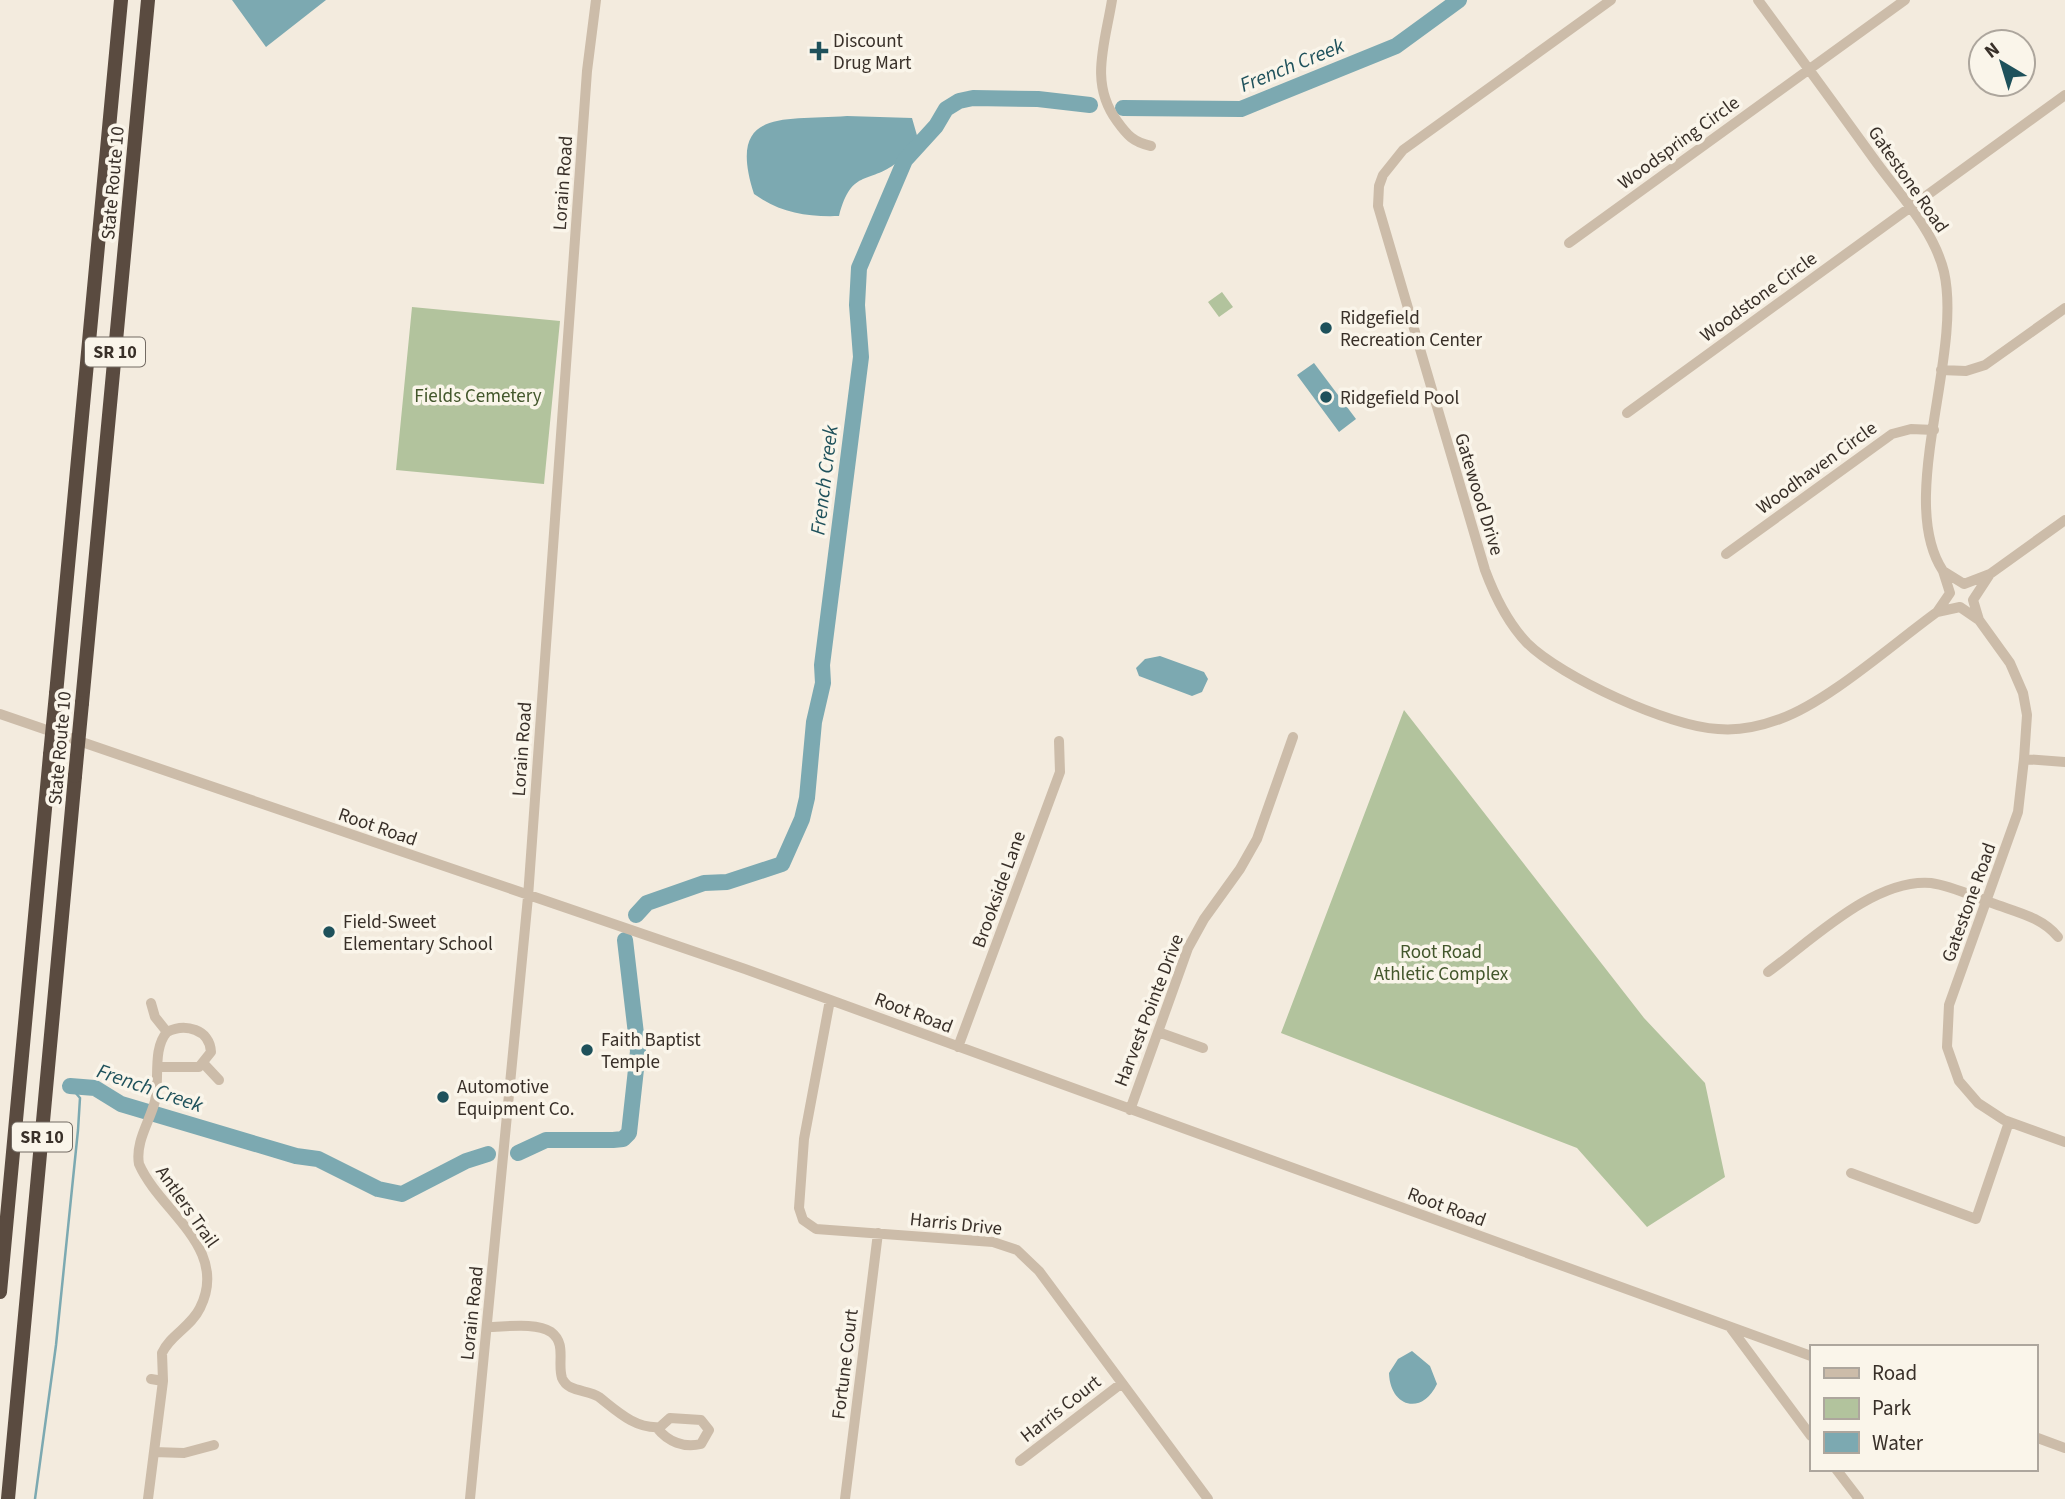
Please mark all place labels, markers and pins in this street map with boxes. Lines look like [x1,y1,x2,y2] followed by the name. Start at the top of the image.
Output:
[833,28,912,77] place label: Discount Drug Mart
[811,43,827,59] marker: Discount Drug Mart
[1340,305,1482,354] place label: Ridgefield Recreation Center
[1318,320,1334,336] marker: Ridgefield Recreation Center
[1340,385,1459,412] place label: Ridgefield Pool
[1318,389,1334,405] marker: Ridgefield Pool
[343,909,493,958] place label: Field-Sweet Elementary School
[321,924,337,940] marker: Field-Sweet Elementary School
[601,1027,701,1076] place label: Faith Baptist Temple
[579,1042,595,1058] marker: Faith Baptist Temple
[457,1074,574,1123] place label: Automotive Equipment Co.
[435,1089,451,1105] marker: Automotive Equipment Co.

